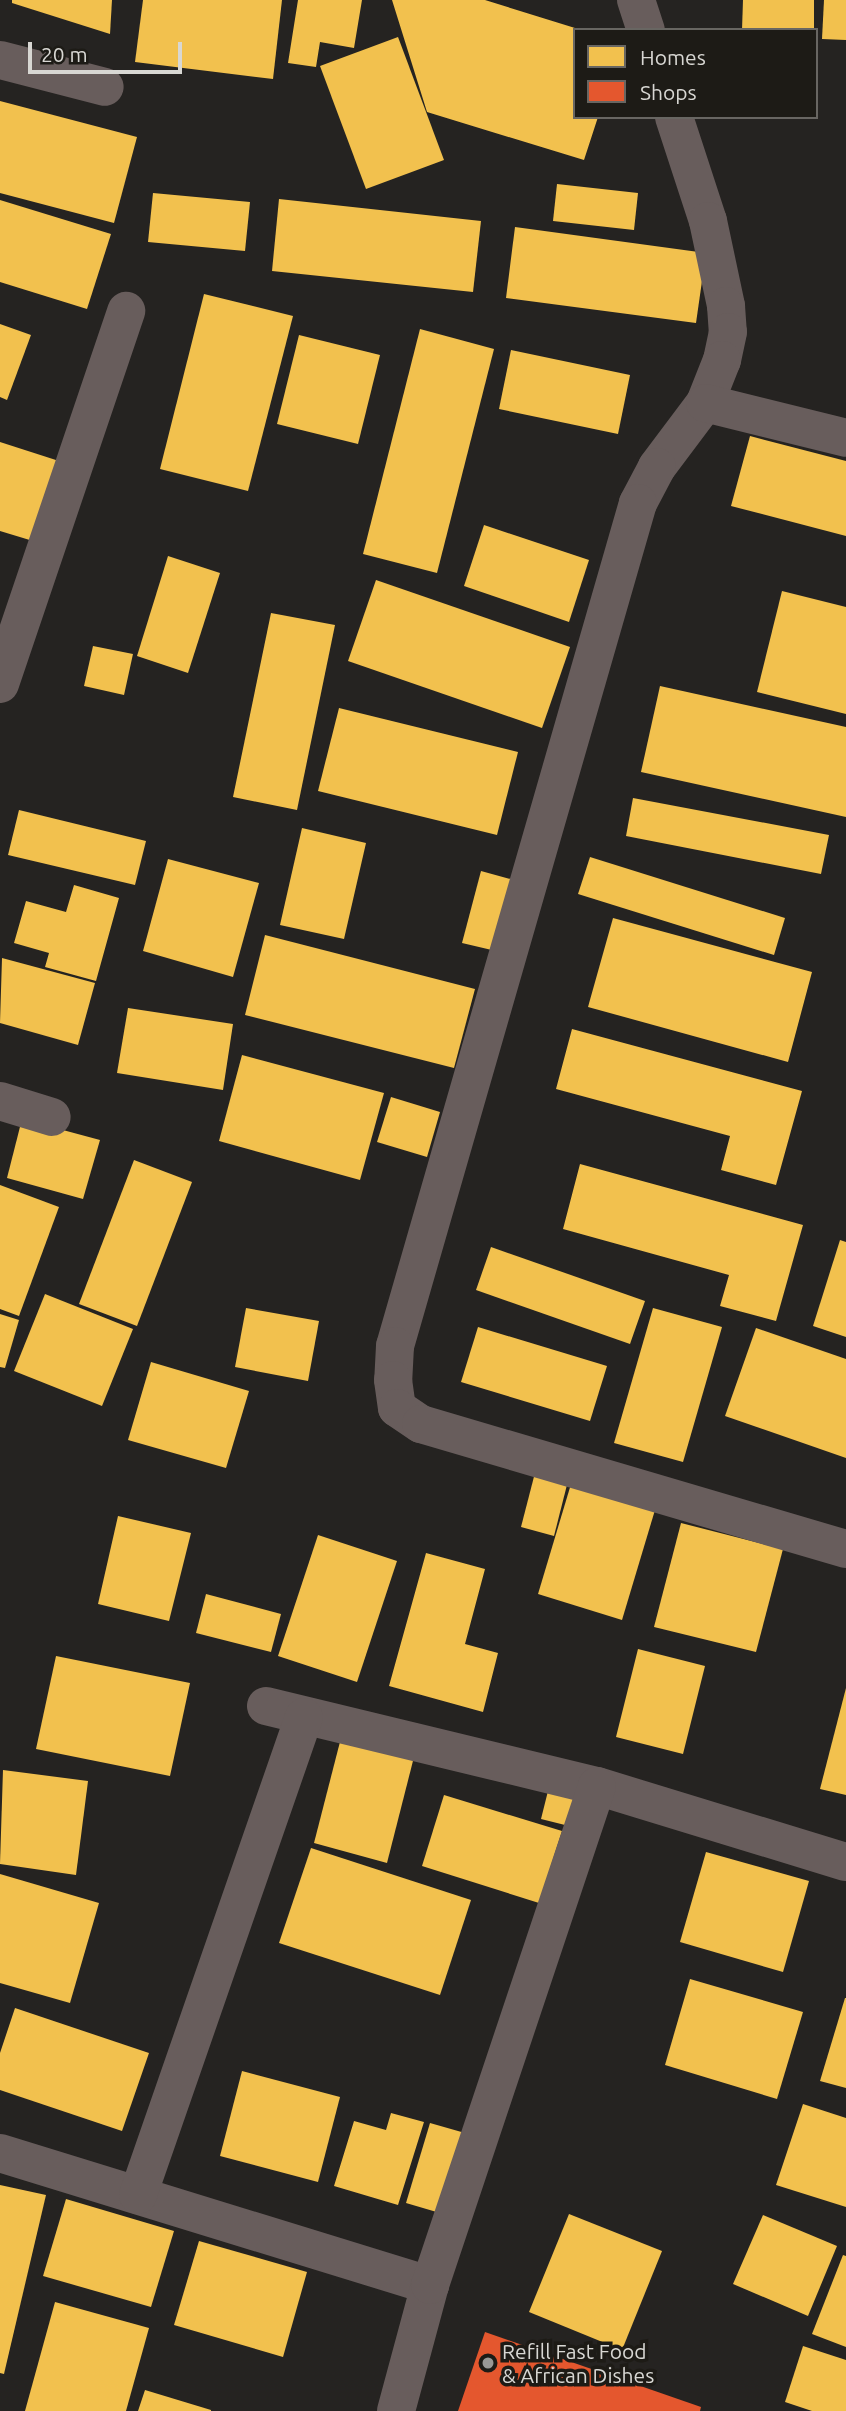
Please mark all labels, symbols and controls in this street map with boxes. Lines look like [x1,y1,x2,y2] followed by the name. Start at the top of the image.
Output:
[32,28,186,72] scale bar
[573,28,818,119] legend
[41,42,88,66] text: 20 m
[640,45,706,69] text: Homes
[640,80,697,104] text: Shops
[502,2338,654,2388] place label: Refill Fast Food & African Dishes
[480,2355,496,2371] marker: Refill Fast Food & African Dishes

